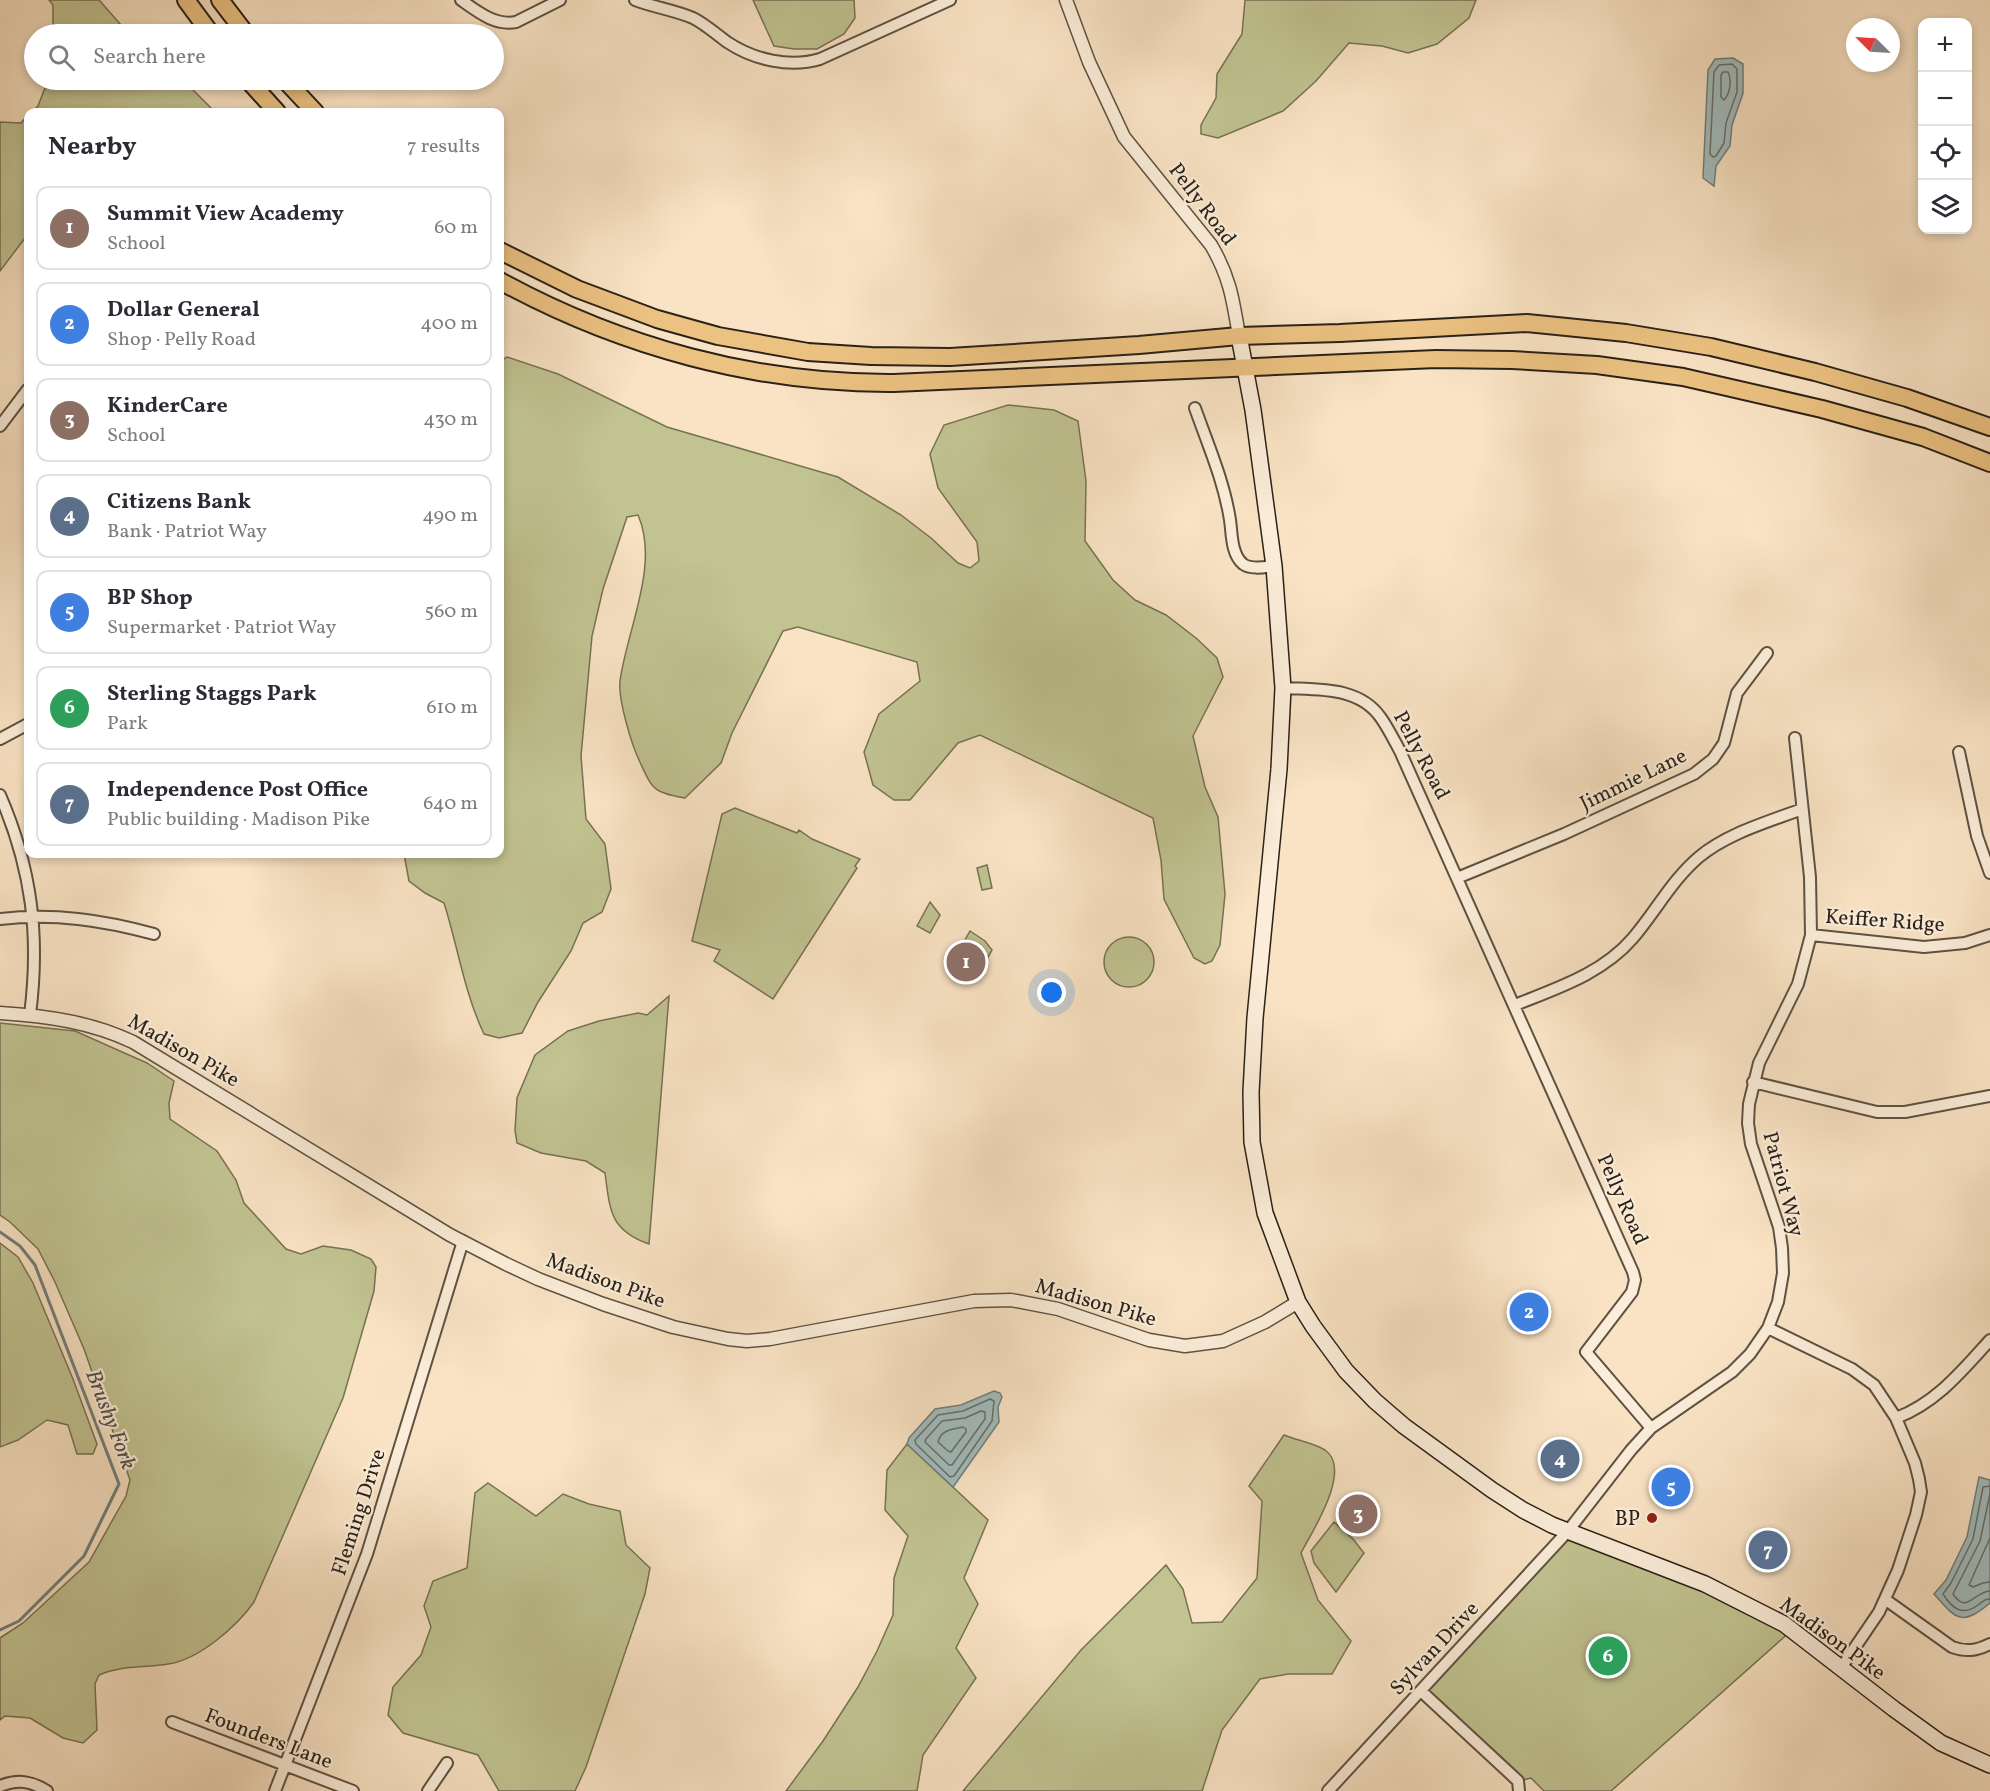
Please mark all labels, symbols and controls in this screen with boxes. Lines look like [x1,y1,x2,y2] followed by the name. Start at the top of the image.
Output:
[1846,18,1900,72] north arrow
[1918,18,1972,234] map controls
[1918,18,1972,72] button: +
[24,24,504,90] search box
[45,41,78,74] icon: search
[93,42,206,73] text: Search here
[1918,72,1972,126] button: −
[1918,126,1972,180] button: locate
[48,129,137,165] text: Nearby
[407,133,480,161] text: 7 results
[1161,158,1242,252] street label: Pelly Road
[1918,180,1972,234] button: layers
[107,199,344,230] text: Summit View Academy
[65,214,74,242] text: 1
[434,214,478,242] text: 60 m
[107,230,165,258] text: School
[107,295,260,326] text: Dollar General
[64,310,75,338] text: 2
[420,310,478,338] text: 400 m
[107,326,256,354] text: Shop · Pelly Road
[107,391,228,422] text: KinderCare
[64,406,75,434] text: 3
[423,406,478,434] text: 430 m
[107,422,165,450] text: School
[107,487,251,518] text: Citizens Bank
[63,502,76,530] text: 4
[422,502,478,530] text: 490 m
[107,518,267,546] text: Bank · Patriot Way
[107,583,193,614] text: BP Shop
[65,598,74,626] text: 5
[425,598,478,626] text: 560 m
[107,614,336,642] text: Supermarket · Patriot Way
[107,679,317,710] text: Sterling Staggs Park
[64,694,75,722] text: 6
[426,694,478,722] text: 610 m
[1385,706,1456,805] street label: Pelly Road
[107,710,148,738] text: Park
[1575,742,1692,819] street label: Jimmie Lane
[107,775,368,806] text: Independence Post Office
[65,790,74,818] text: 7
[423,790,478,818] text: 640 m
[107,806,370,834] text: Public building · Madison Pike
[1824,903,1946,940] street label: Keiffer Ridge
[946,940,986,984] pin: 1
[1037,978,1066,1007] your location
[122,1008,245,1095] street label: Madison Pike
[1755,1129,1811,1241] street label: Patriot Way
[1589,1150,1655,1250] street label: Pelly Road
[542,1246,669,1316] street label: Madison Pike
[1032,1272,1160,1335] street label: Madison Pike
[1510,1290,1549,1334] pin: 2
[76,1365,143,1474] water label: Brushy Fork
[1540,1436,1580,1482] pin: 4
[325,1445,394,1580] street label: Fleming Drive
[1652,1464,1690,1510] pin: 5
[1338,1492,1378,1537] pin: 3
[1615,1505,1640,1534] place label: BP
[1645,1511,1659,1525] marker: BP
[1748,1528,1788,1572] pin: 7
[1773,1591,1891,1688] street label: Madison Pike
[1384,1596,1486,1702] street label: Sylvan Drive
[1588,1634,1628,1678] pin: 6
[200,1702,337,1777] street label: Founders Lane

